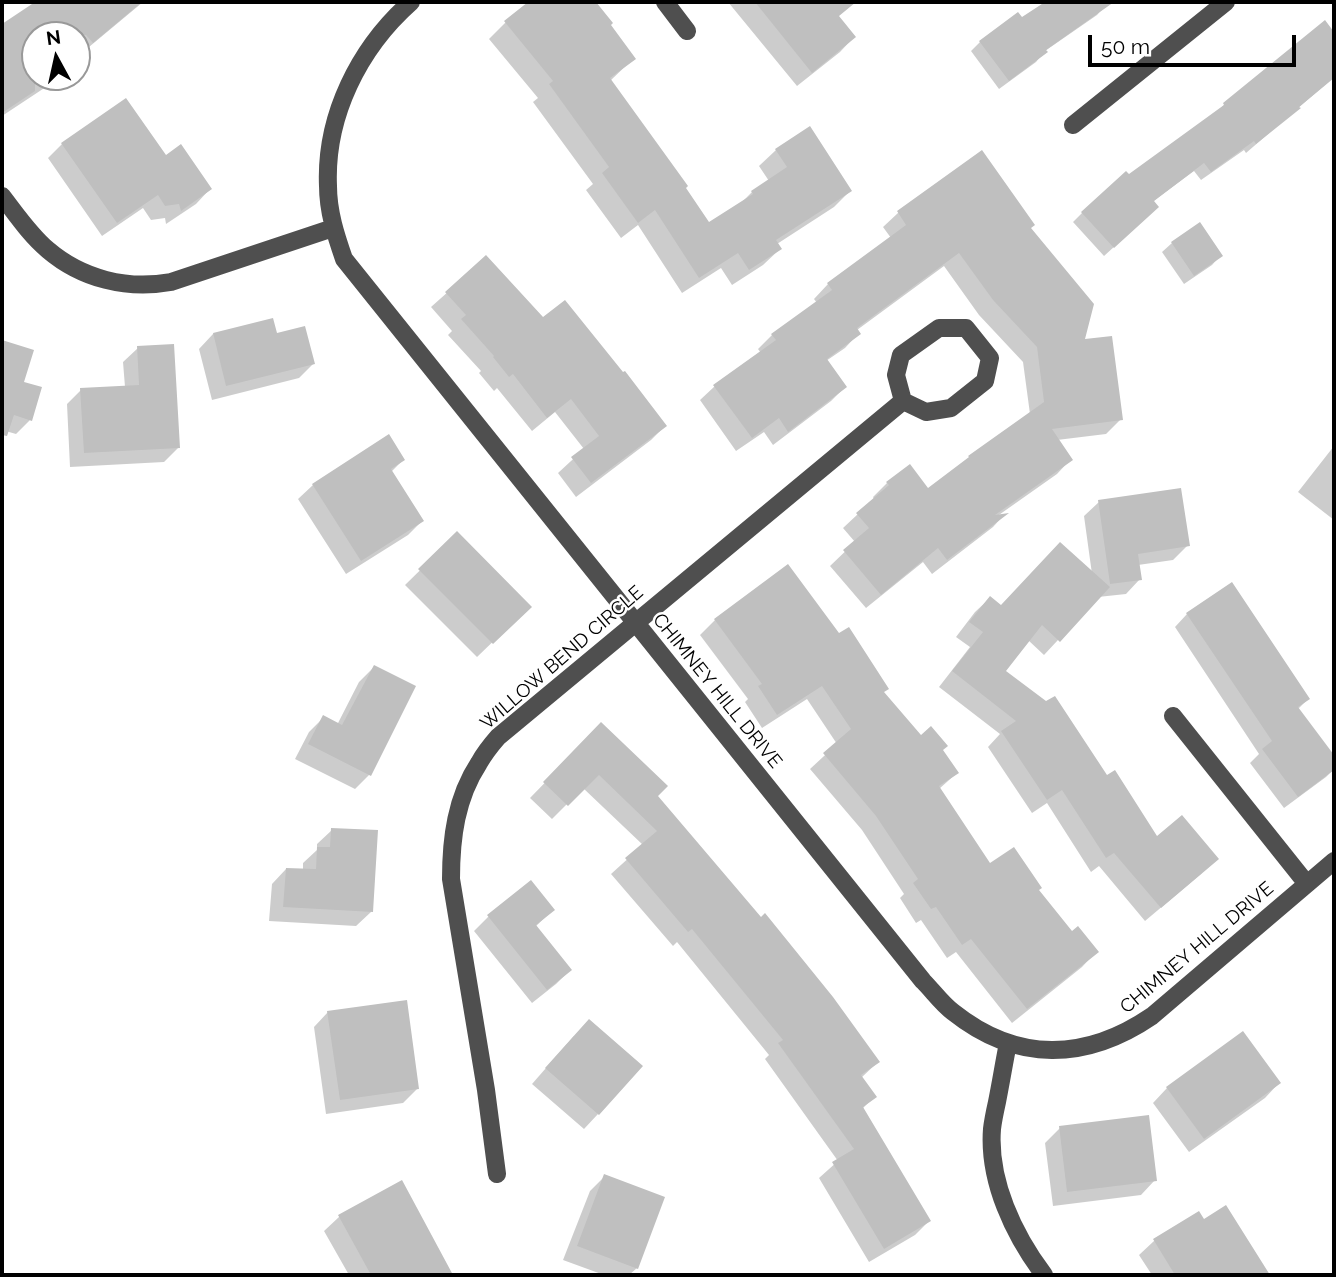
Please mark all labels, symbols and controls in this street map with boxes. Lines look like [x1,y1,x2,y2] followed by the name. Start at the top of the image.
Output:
[21,21,91,91] north arrow
[1091,21,1299,65] scale bar
[45,25,62,49] text: N
[1101,34,1150,59] text: 50 m
[476,581,648,735] street label: WILLOW BEND CIRCLE
[647,609,787,773] street label: CHIMNEY HILL DRIVE
[1116,877,1278,1019] street label: CHIMNEY HILL DRIVE

